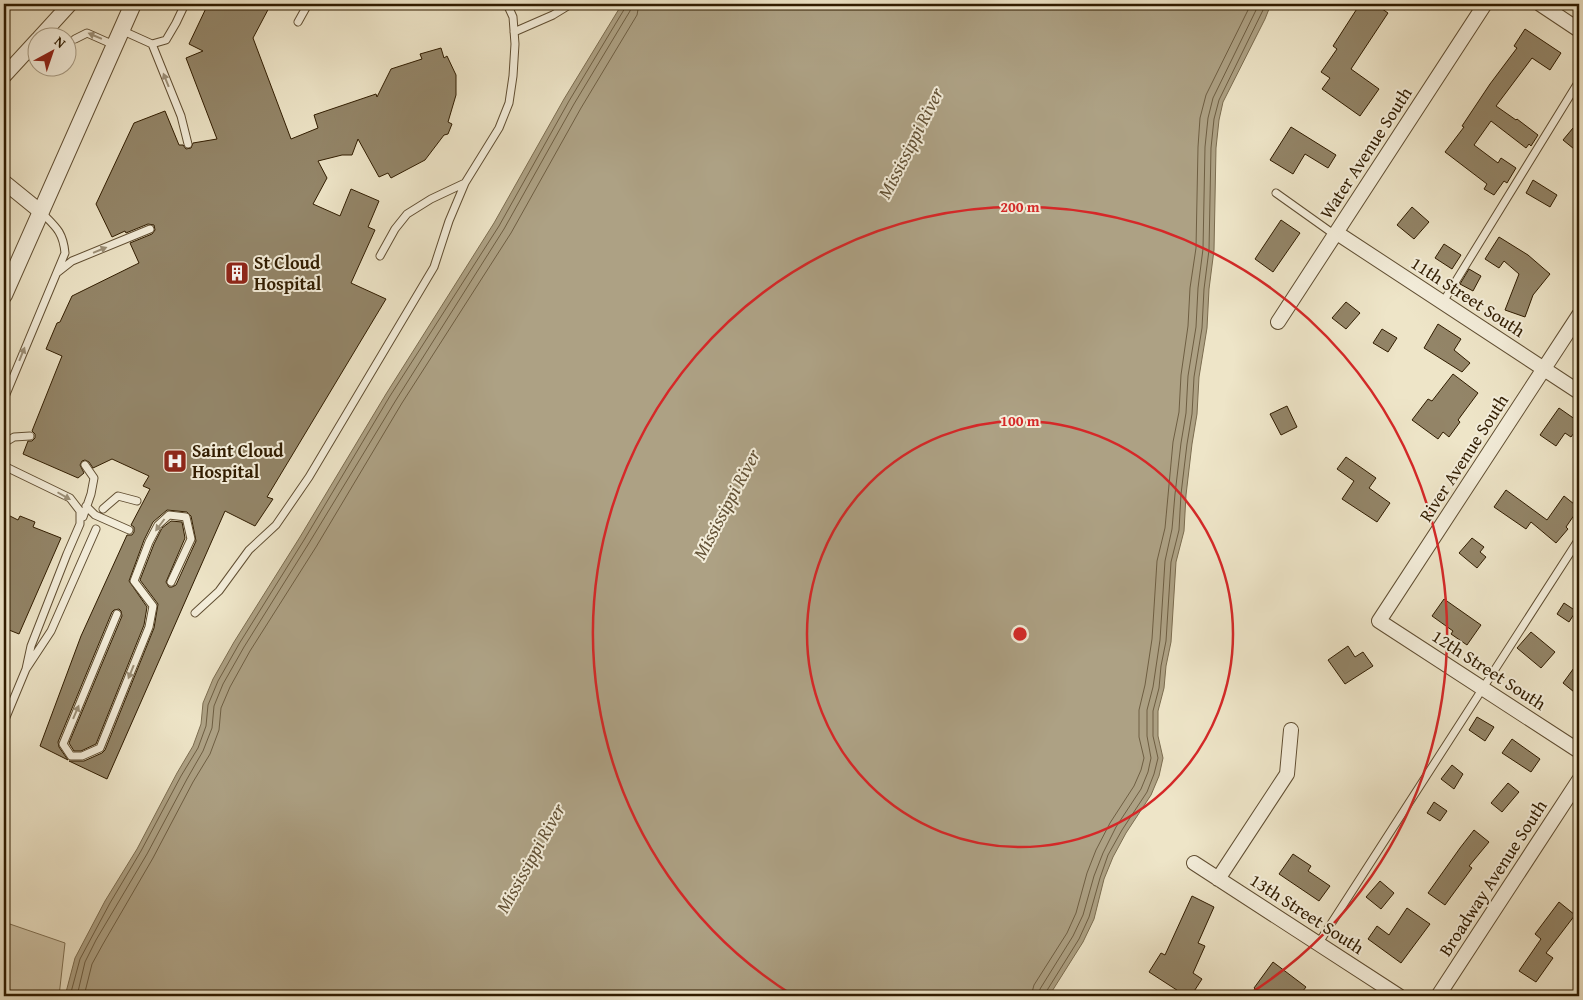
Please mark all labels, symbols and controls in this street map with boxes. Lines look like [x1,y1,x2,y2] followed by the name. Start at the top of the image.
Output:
[28,28,78,78] north arrow
[50,31,71,53] text: N
[88,32,102,40] one-way arrow
[162,72,170,87] one-way arrow
[1313,81,1418,224] street label: Water Avenue South
[870,82,950,203] water label: Mississippi River
[1000,196,1040,217] text: 200 m
[93,245,107,253] one-way arrow
[254,249,322,297] place label: St Cloud Hospital
[1406,249,1531,344] street label: 11th Street South
[224,260,250,286] building icon: St Cloud Hospital
[18,346,26,361] one-way arrow
[1412,389,1515,527] street label: River Avenue South
[1000,410,1040,431] text: 100 m
[192,437,284,485] place label: Saint Cloud Hospital
[685,443,767,564] water label: Mississippi River
[162,448,188,474] hospital icon: Saint Cloud Hospital
[57,491,70,500] one-way arrow
[154,518,165,531] one-way arrow
[1427,622,1552,717] street label: 12th Street South
[1011,625,1029,643] centre of rings
[127,665,135,679] one-way arrow
[73,705,81,719] one-way arrow
[1432,794,1553,961] street label: Broadway Avenue South
[488,797,572,918] water label: Mississippi River
[1245,866,1370,961] street label: 13th Street South

